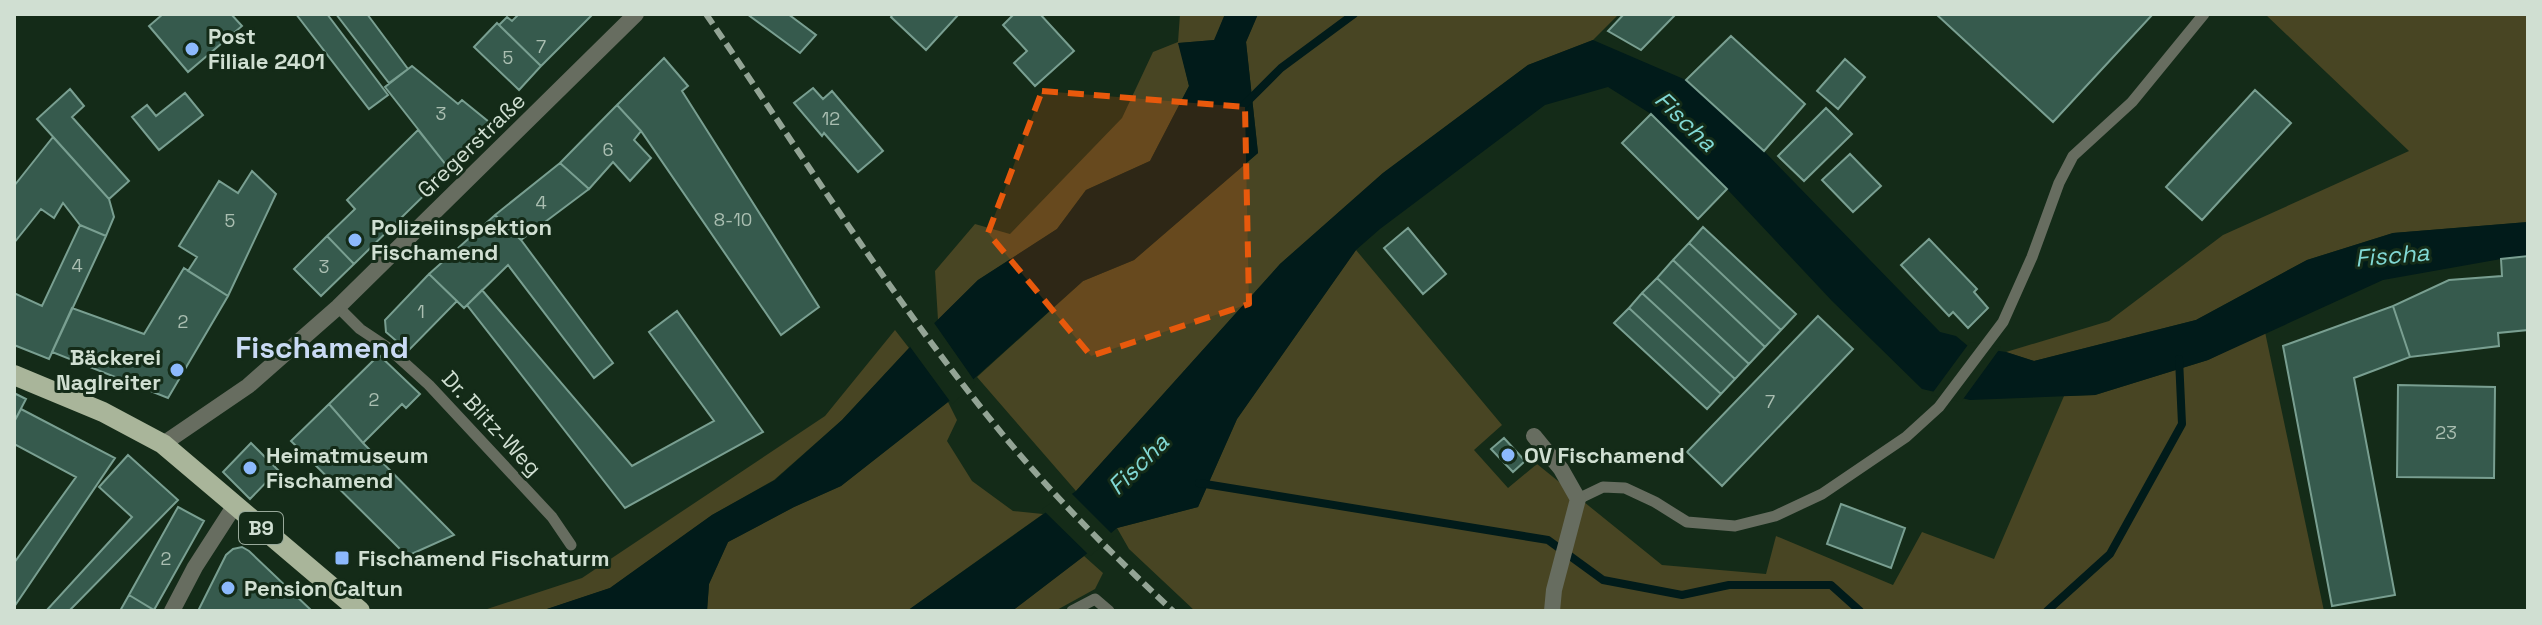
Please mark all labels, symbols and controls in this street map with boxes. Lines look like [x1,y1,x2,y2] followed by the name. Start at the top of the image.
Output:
[208,22,325,75] place label: Post Filiale 2401
[536,35,546,58] house number: 7
[183,40,201,58] marker: Post Filiale 2401
[503,46,513,69] house number: 5
[1648,84,1724,158] water label: Fischa
[411,86,531,204] street label: Gregerstraße
[436,102,446,125] house number: 3
[822,107,840,130] house number: 12
[602,138,614,161] house number: 6
[535,191,547,214] house number: 4
[714,208,752,231] house number: 8-10
[225,209,235,232] house number: 5
[371,213,552,266] place label: Polizeiinspektion Fischamend
[346,231,364,249] marker: Polizeiinspektion Fischamend
[2354,236,2431,274] water label: Fischa
[71,254,83,277] house number: 4
[319,255,329,278] house number: 3
[417,300,425,323] house number: 1
[178,310,188,333] house number: 2
[235,328,409,367] district label: Fischamend
[56,343,161,396] place label: Bäckerei Naglreiter
[168,361,186,379] marker: Bäckerei Naglreiter
[436,364,548,482] street label: Dr. Blitz-Weg
[369,388,379,411] house number: 2
[1765,390,1775,413] house number: 7
[2435,421,2457,444] house number: 23
[1101,427,1175,501] water label: Fischa
[266,441,428,494] place label: Heimatmuseum Fischamend
[1524,441,1685,469] place label: OV Fischamend
[1499,446,1517,464] marker: OV Fischamend
[241,459,259,477] marker: Heimatmuseum Fischamend
[239,512,283,544] road number: B9
[358,544,610,572] place label: Fischamend Fischaturm
[161,547,171,570] house number: 2
[333,549,351,567] marker: Fischamend Fischaturm
[244,574,403,602] place label: Pension Caltun
[219,579,237,597] marker: Pension Caltun

